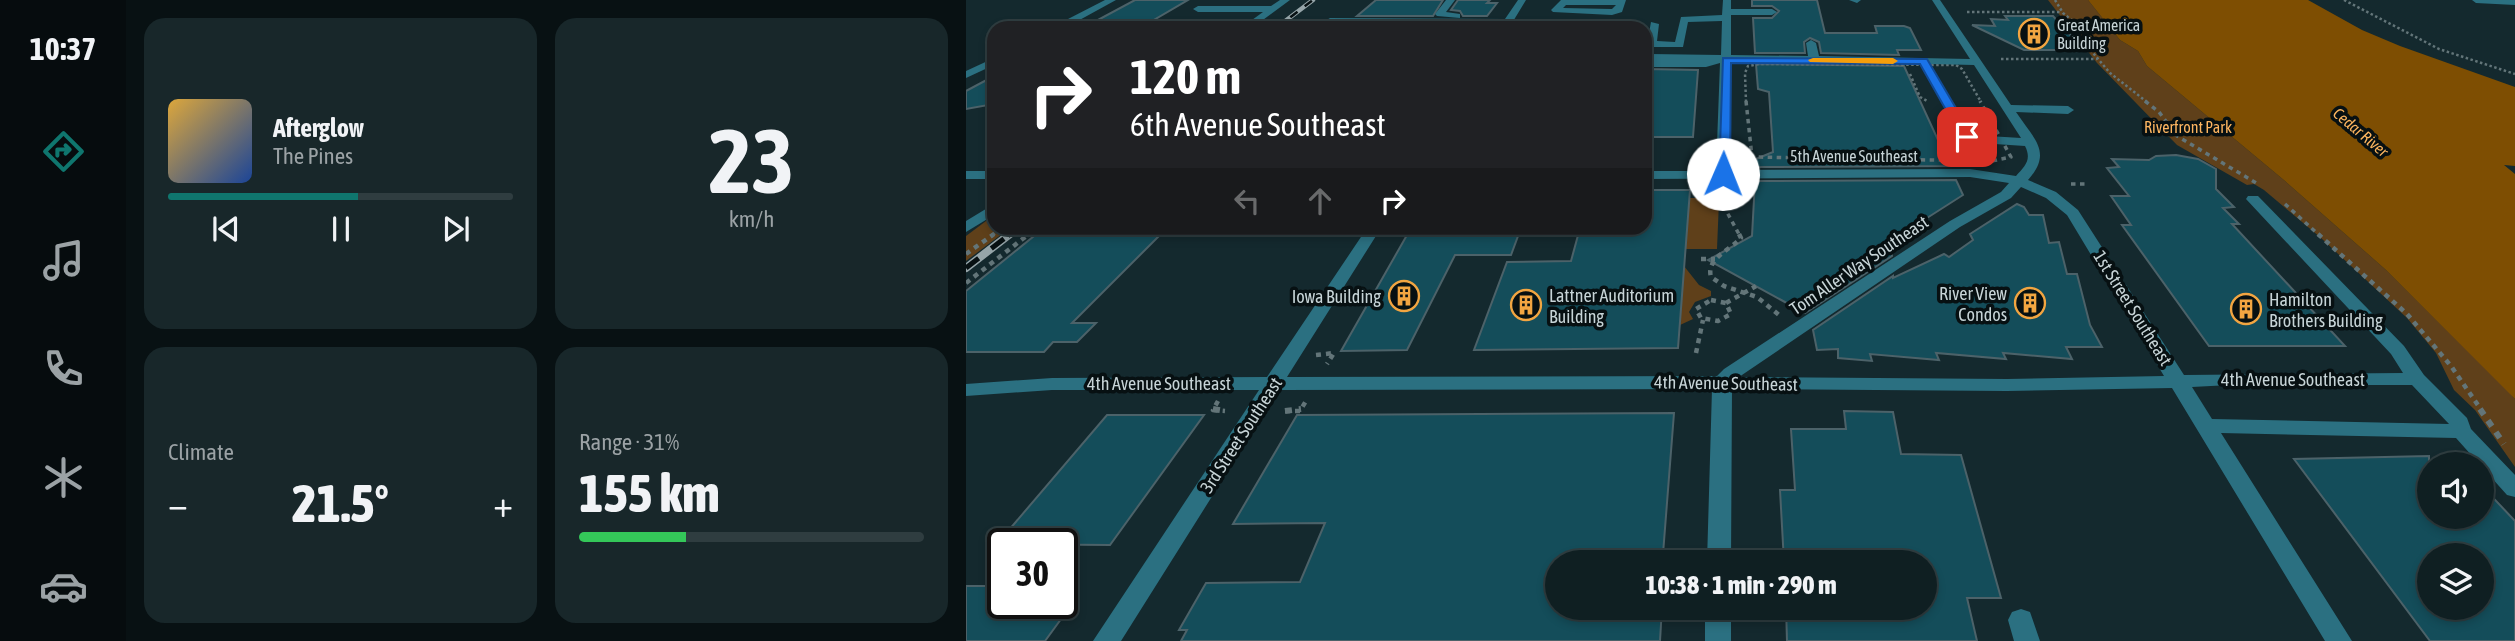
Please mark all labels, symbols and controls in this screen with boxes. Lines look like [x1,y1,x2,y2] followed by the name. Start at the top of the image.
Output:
[2057,16,2140,53] place label: Great America Building
[2017,17,2051,51] building icon: Great America Building
[30,30,96,67] text: 10:37
[1130,48,1241,104] text: 120 m
[1015,49,1106,140] icon: right
[2330,104,2393,161] water label: Cedar River
[1130,106,1386,143] text: 6th Avenue Southeast
[1937,107,1997,167] pin
[709,108,794,212] text: 23
[273,113,364,143] text: Afterglow
[1948,118,1986,156] icon: arrive
[2144,118,2232,136] park label: Riverfront Park
[39,127,88,176] icon: directions
[1686,137,1760,211] position arrow
[273,143,353,169] text: The Pines
[1790,147,1918,165] street label: 5th Avenue Southeast
[1228,182,1266,220] icon: left
[1301,182,1339,220] icon: ahead
[1374,182,1412,220] icon: right
[729,206,774,232] text: km/h
[207,210,245,248] icon: previous
[322,210,360,248] icon: pause
[437,210,475,248] icon: next
[1786,211,1932,319] street label: Tom Aller Way Southeast
[39,236,88,285] icon: music
[2089,247,2177,369] street label: 1st Street Southeast
[1387,279,1421,313] building icon: Iowa Building
[1939,283,2007,325] place label: River View Condos
[1549,285,1674,327] place label: Lattner Auditorium Building
[1292,286,1381,307] place label: Iowa Building
[2013,286,2047,320] building icon: River View Condos
[1509,288,1543,322] building icon: Lattner Auditorium Building
[2269,289,2383,331] place label: Hamilton Brothers Building
[2229,292,2263,326] building icon: Hamilton Brothers Building
[39,344,88,393] icon: phone
[2221,369,2365,390] street label: 4th Avenue Southeast
[1654,371,1798,395] street label: 4th Avenue Southeast
[1087,373,1231,394] street label: 4th Avenue Southeast
[1196,373,1286,497] street label: 3rd Street Southeast
[579,429,679,455] text: Range · 31%
[168,439,234,465] text: Climate
[2417,452,2494,620] map controls
[2417,452,2494,529] button: sound
[39,453,88,502] icon: climate
[579,463,720,523] text: 155 km
[292,473,389,533] text: 21.5°
[168,482,188,525] text: −
[493,482,513,525] text: +
[987,528,1078,619] speed limit sign: 30
[2417,543,2494,620] button: layers
[39,562,88,611] icon: car
[1645,570,1837,600] text: 10:38 · 1 min · 290 m

